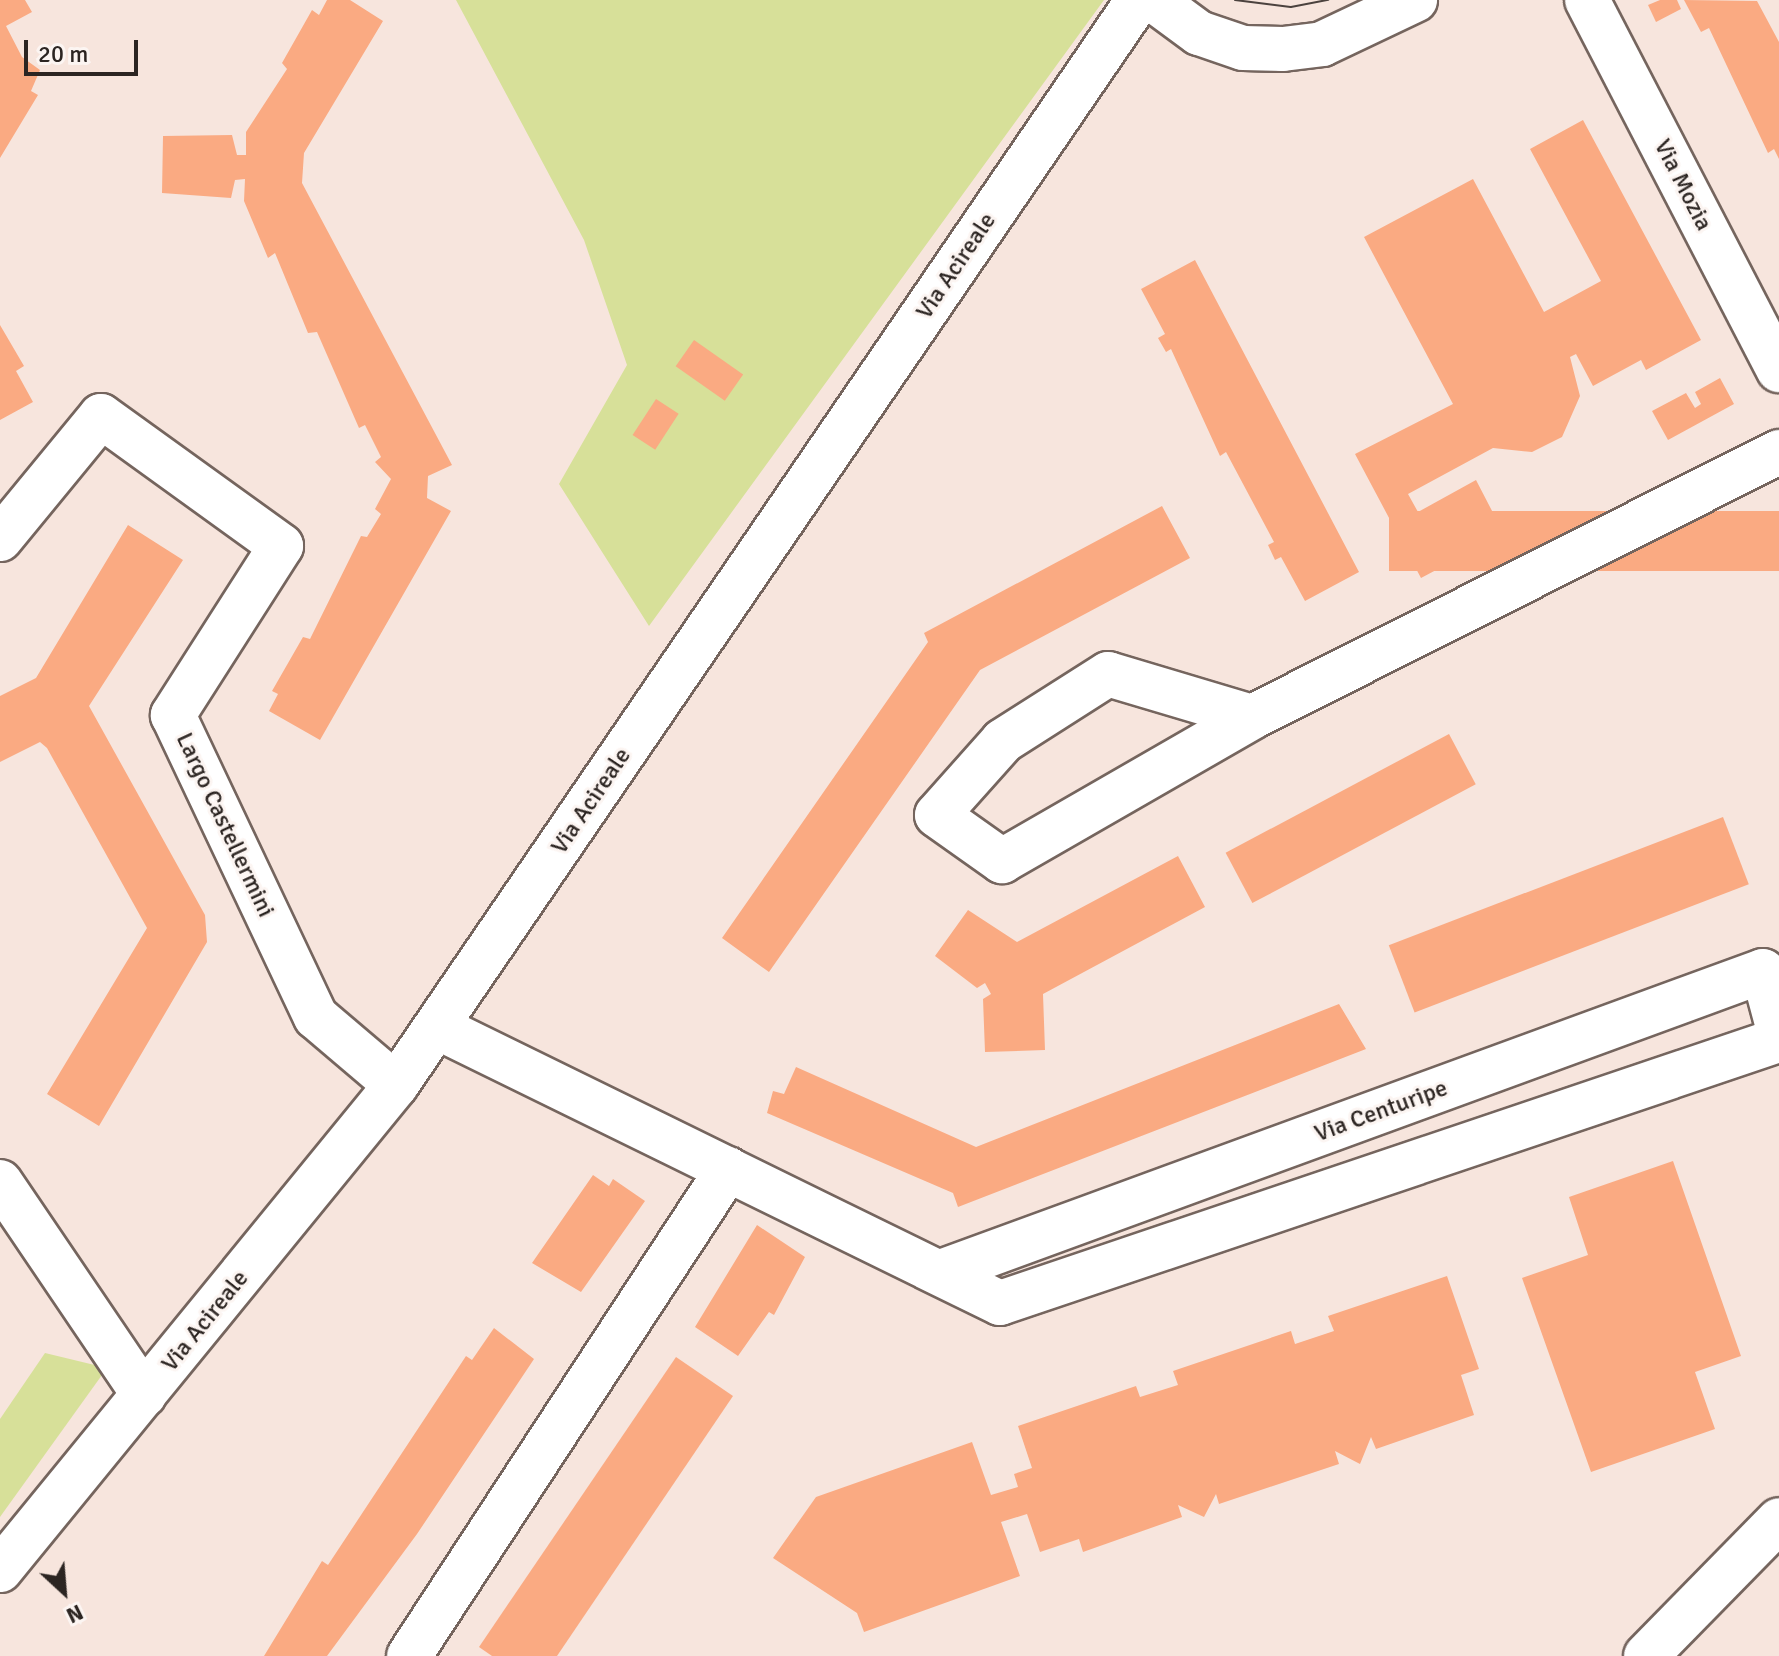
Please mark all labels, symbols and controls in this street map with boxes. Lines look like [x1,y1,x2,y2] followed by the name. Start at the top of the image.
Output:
[28,24,142,74] scale bar
[38,39,88,69] text: 20 m
[1648,135,1718,235] street label: Via Mozia
[910,208,1002,324] street label: Via Acireale
[170,728,280,922] street label: Largo Castellermini
[545,743,637,859] street label: Via Acireale
[1311,1074,1451,1148] street label: Via Centuripe
[156,1265,254,1377] street label: Via Acireale
[24,1552,104,1632] north arrow
[62,1599,88,1630] text: N

